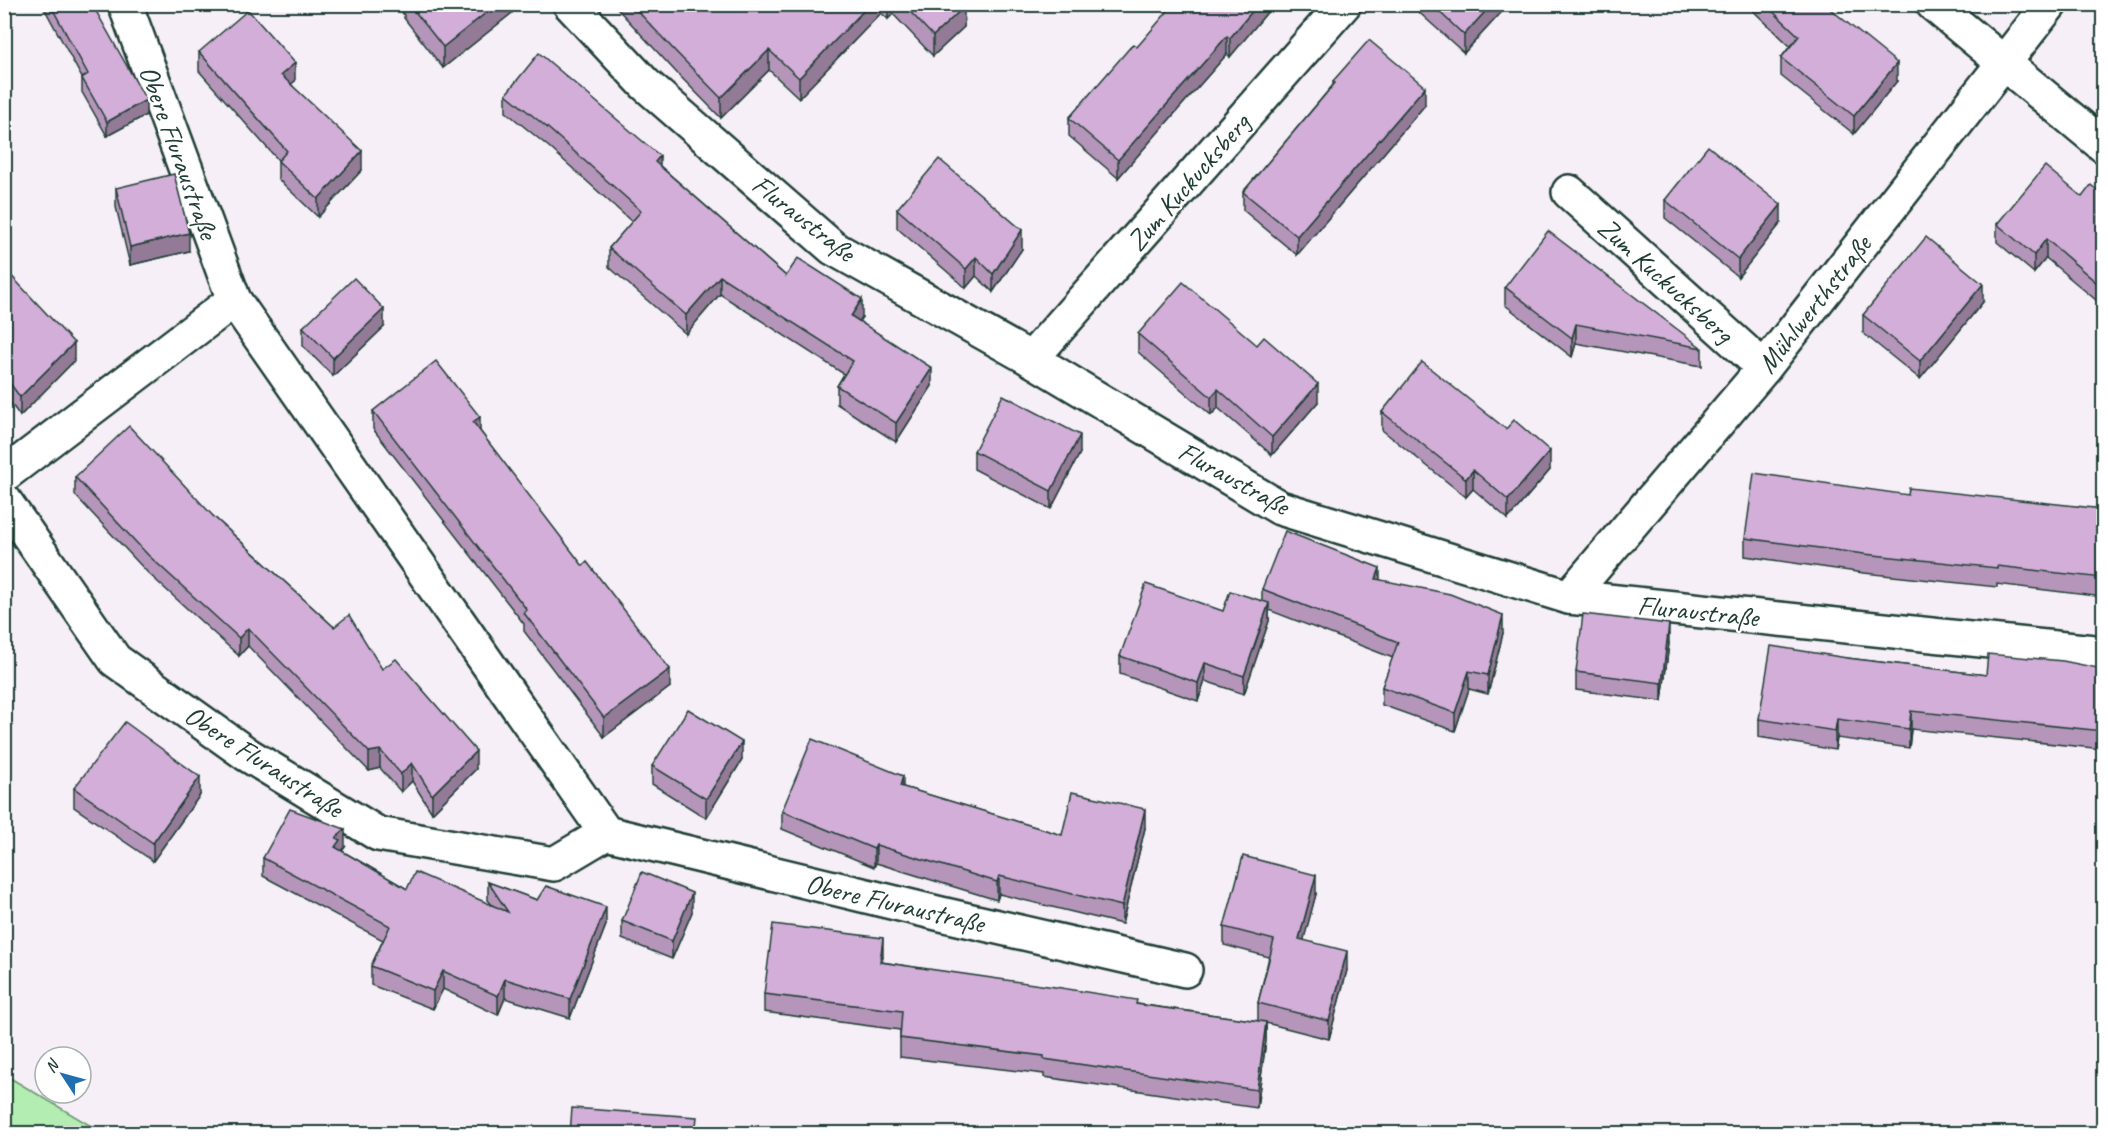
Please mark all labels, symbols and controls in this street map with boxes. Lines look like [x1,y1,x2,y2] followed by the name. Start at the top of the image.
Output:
[131,60,227,245] street label: Obere Fluraustraße
[1119,104,1259,258] street label: Zum Kuckucksberg
[745,167,864,270] street label: Fluraustraße
[1591,210,1743,352] street label: Zum Kuckucksberg
[1749,227,1880,380] street label: Mühlwerthstraße
[1172,433,1297,524] street label: Fluraustraße
[1636,587,1762,635] street label: Fluraustraße
[178,697,351,826] street label: Obere Fluraustraße
[802,865,989,941] street label: Obere Fluraustraße
[33,1045,93,1105] north arrow
[41,1054,64,1077] text: N

